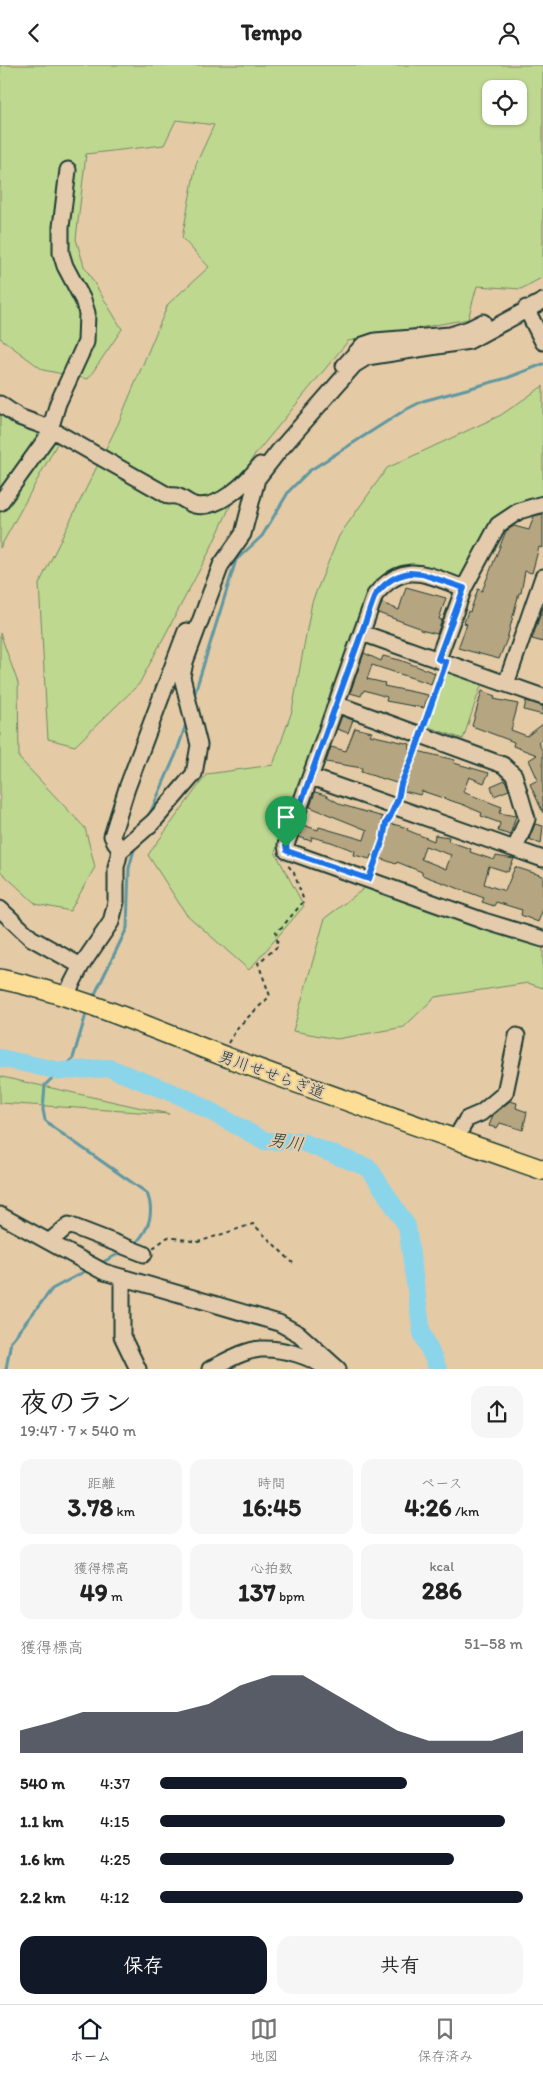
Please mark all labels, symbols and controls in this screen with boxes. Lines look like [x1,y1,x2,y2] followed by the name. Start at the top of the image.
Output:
[20,19,48,47] icon: back
[241,19,302,46] text: Tempo
[495,19,523,47] icon: person
[482,80,527,125] map controls
[482,80,527,125] button: locate
[265,796,307,847] pin
[272,803,300,831] icon: arrive
[216,1046,328,1103] street label: 男川せせらぎ道
[267,1128,305,1156] water label: 男川
[20,1385,132,1419] text: 夜のラン
[471,1386,523,1438] button: share
[20,1421,136,1440] text: 19:47 · 7 × 540 m
[87,1475,115,1492] text: 距離
[257,1475,285,1492] text: 時間
[421,1475,462,1492] text: ペース
[67,1492,113,1522] text: 3.78
[242,1492,301,1522] text: 16:45
[404,1492,452,1522] text: 4:26
[113,1503,135,1520] text: km
[452,1503,479,1520] text: /km
[429,1558,454,1575] text: kcal
[73,1560,129,1577] text: 獲得標高
[250,1560,292,1577] text: 心拍数
[422,1575,462,1605] text: 286
[80,1577,108,1607] text: 49
[238,1577,276,1607] text: 137
[108,1588,123,1605] text: m
[276,1588,305,1605] text: bpm
[464,1634,523,1653] text: 51–58 m
[20,1638,84,1657] text: 獲得標高
[20,1774,65,1793] text: 540 m
[100,1774,130,1793] text: 4:37
[20,1812,64,1831] text: 1.1 km
[100,1812,129,1831] text: 4:15
[20,1850,65,1869] text: 1.6 km
[100,1850,130,1869] text: 4:25
[20,1888,66,1907] text: 2.2 km
[100,1888,129,1907] text: 4:12
[20,1936,267,1994] button: 保存
[277,1936,523,1994] button: 共有
[70,2015,111,2065] tab: ホーム
[250,2015,278,2065] tab: 地図
[417,2015,473,2065] tab: 保存済み

